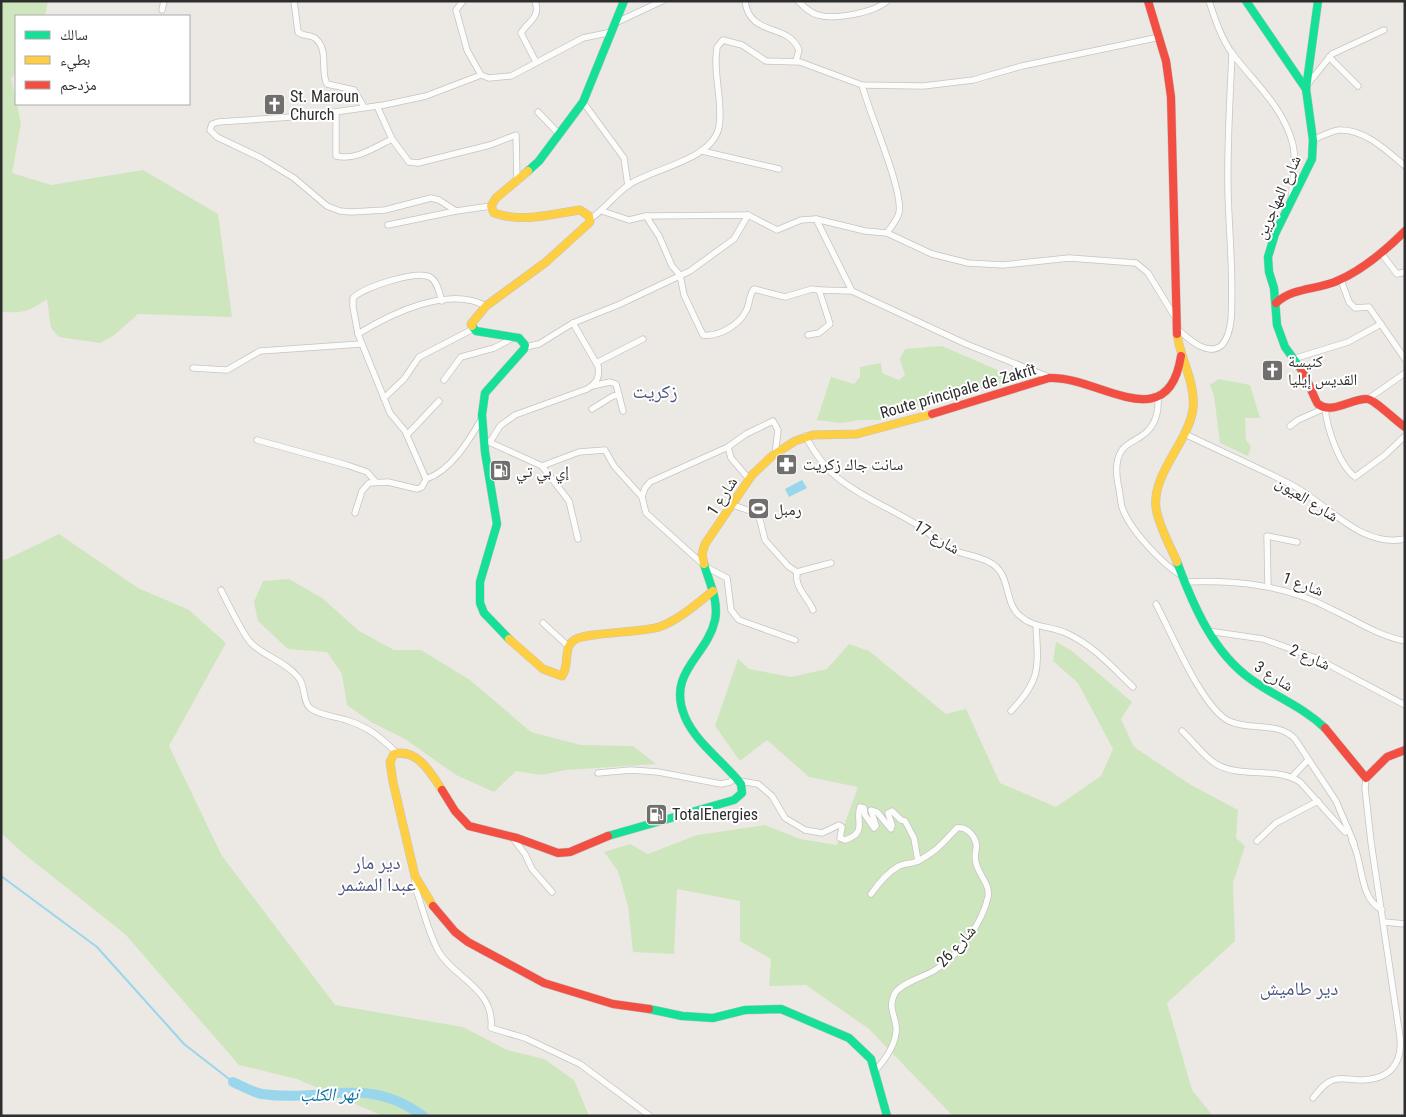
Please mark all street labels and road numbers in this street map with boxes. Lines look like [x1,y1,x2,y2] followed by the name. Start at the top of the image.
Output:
[1251,152,1306,242] street label: شارع المهاجرين
[878,360,1039,422] street label: Route principale de Zakrît
[1272,472,1342,527] street label: شارع العيون
[703,473,742,519] street label: شارع 1
[910,516,963,559] street label: شارع 17
[1280,568,1326,601] street label: شارع 1
[1287,640,1333,675] street label: شارع 2
[1251,657,1297,696] street label: شارع 3
[932,921,980,972] street label: شارع 26

